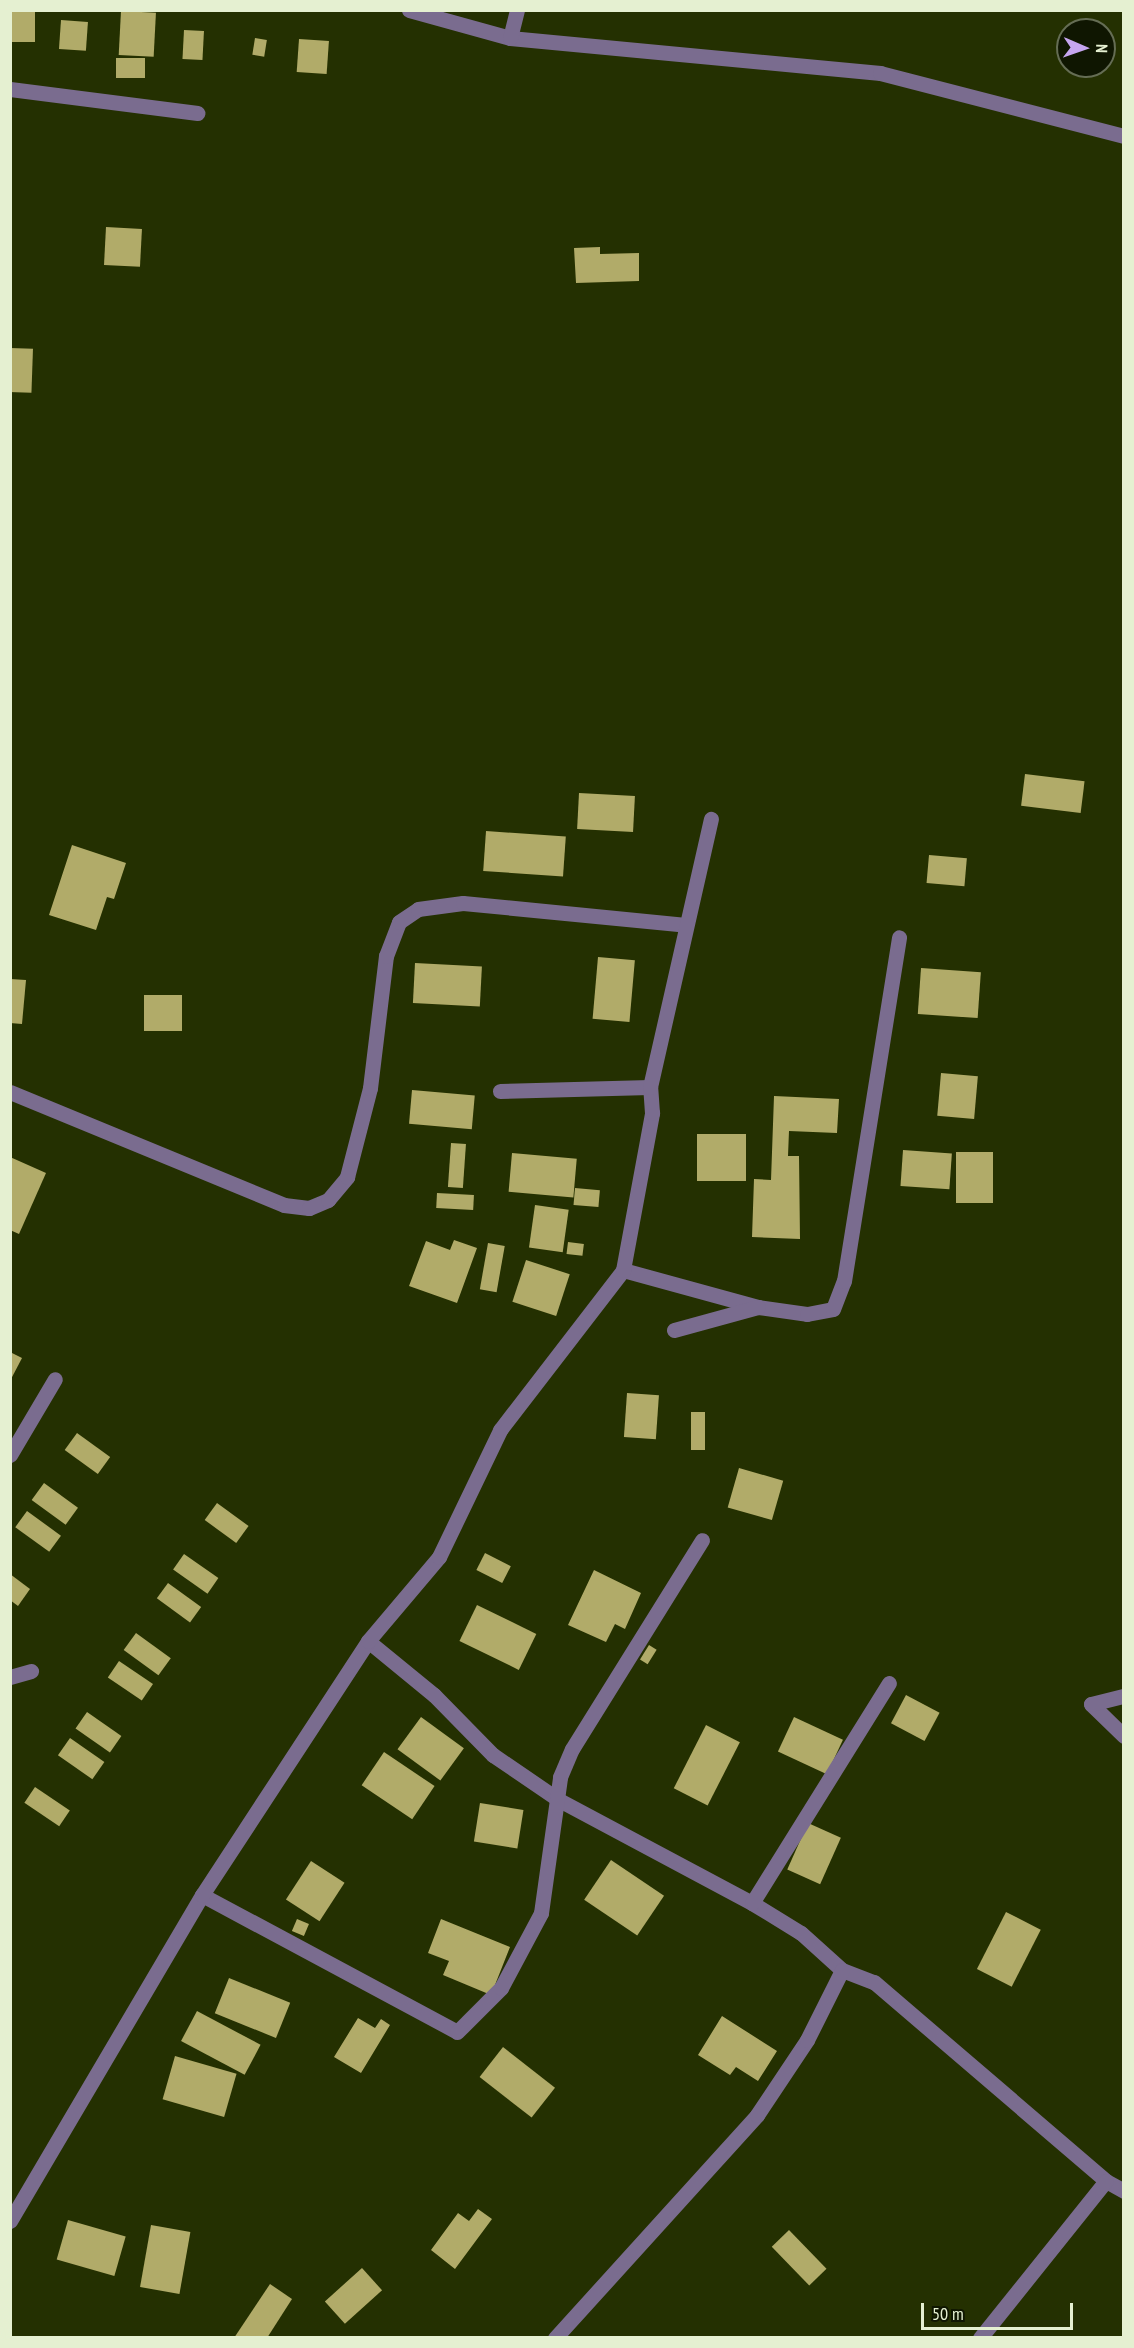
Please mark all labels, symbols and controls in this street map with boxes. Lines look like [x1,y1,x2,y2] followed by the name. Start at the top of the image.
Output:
[1056,18,1116,78] north arrow
[1092,44,1112,53] text: N
[924,2291,1076,2329] scale bar
[932,2302,964,2325] text: 50 m

